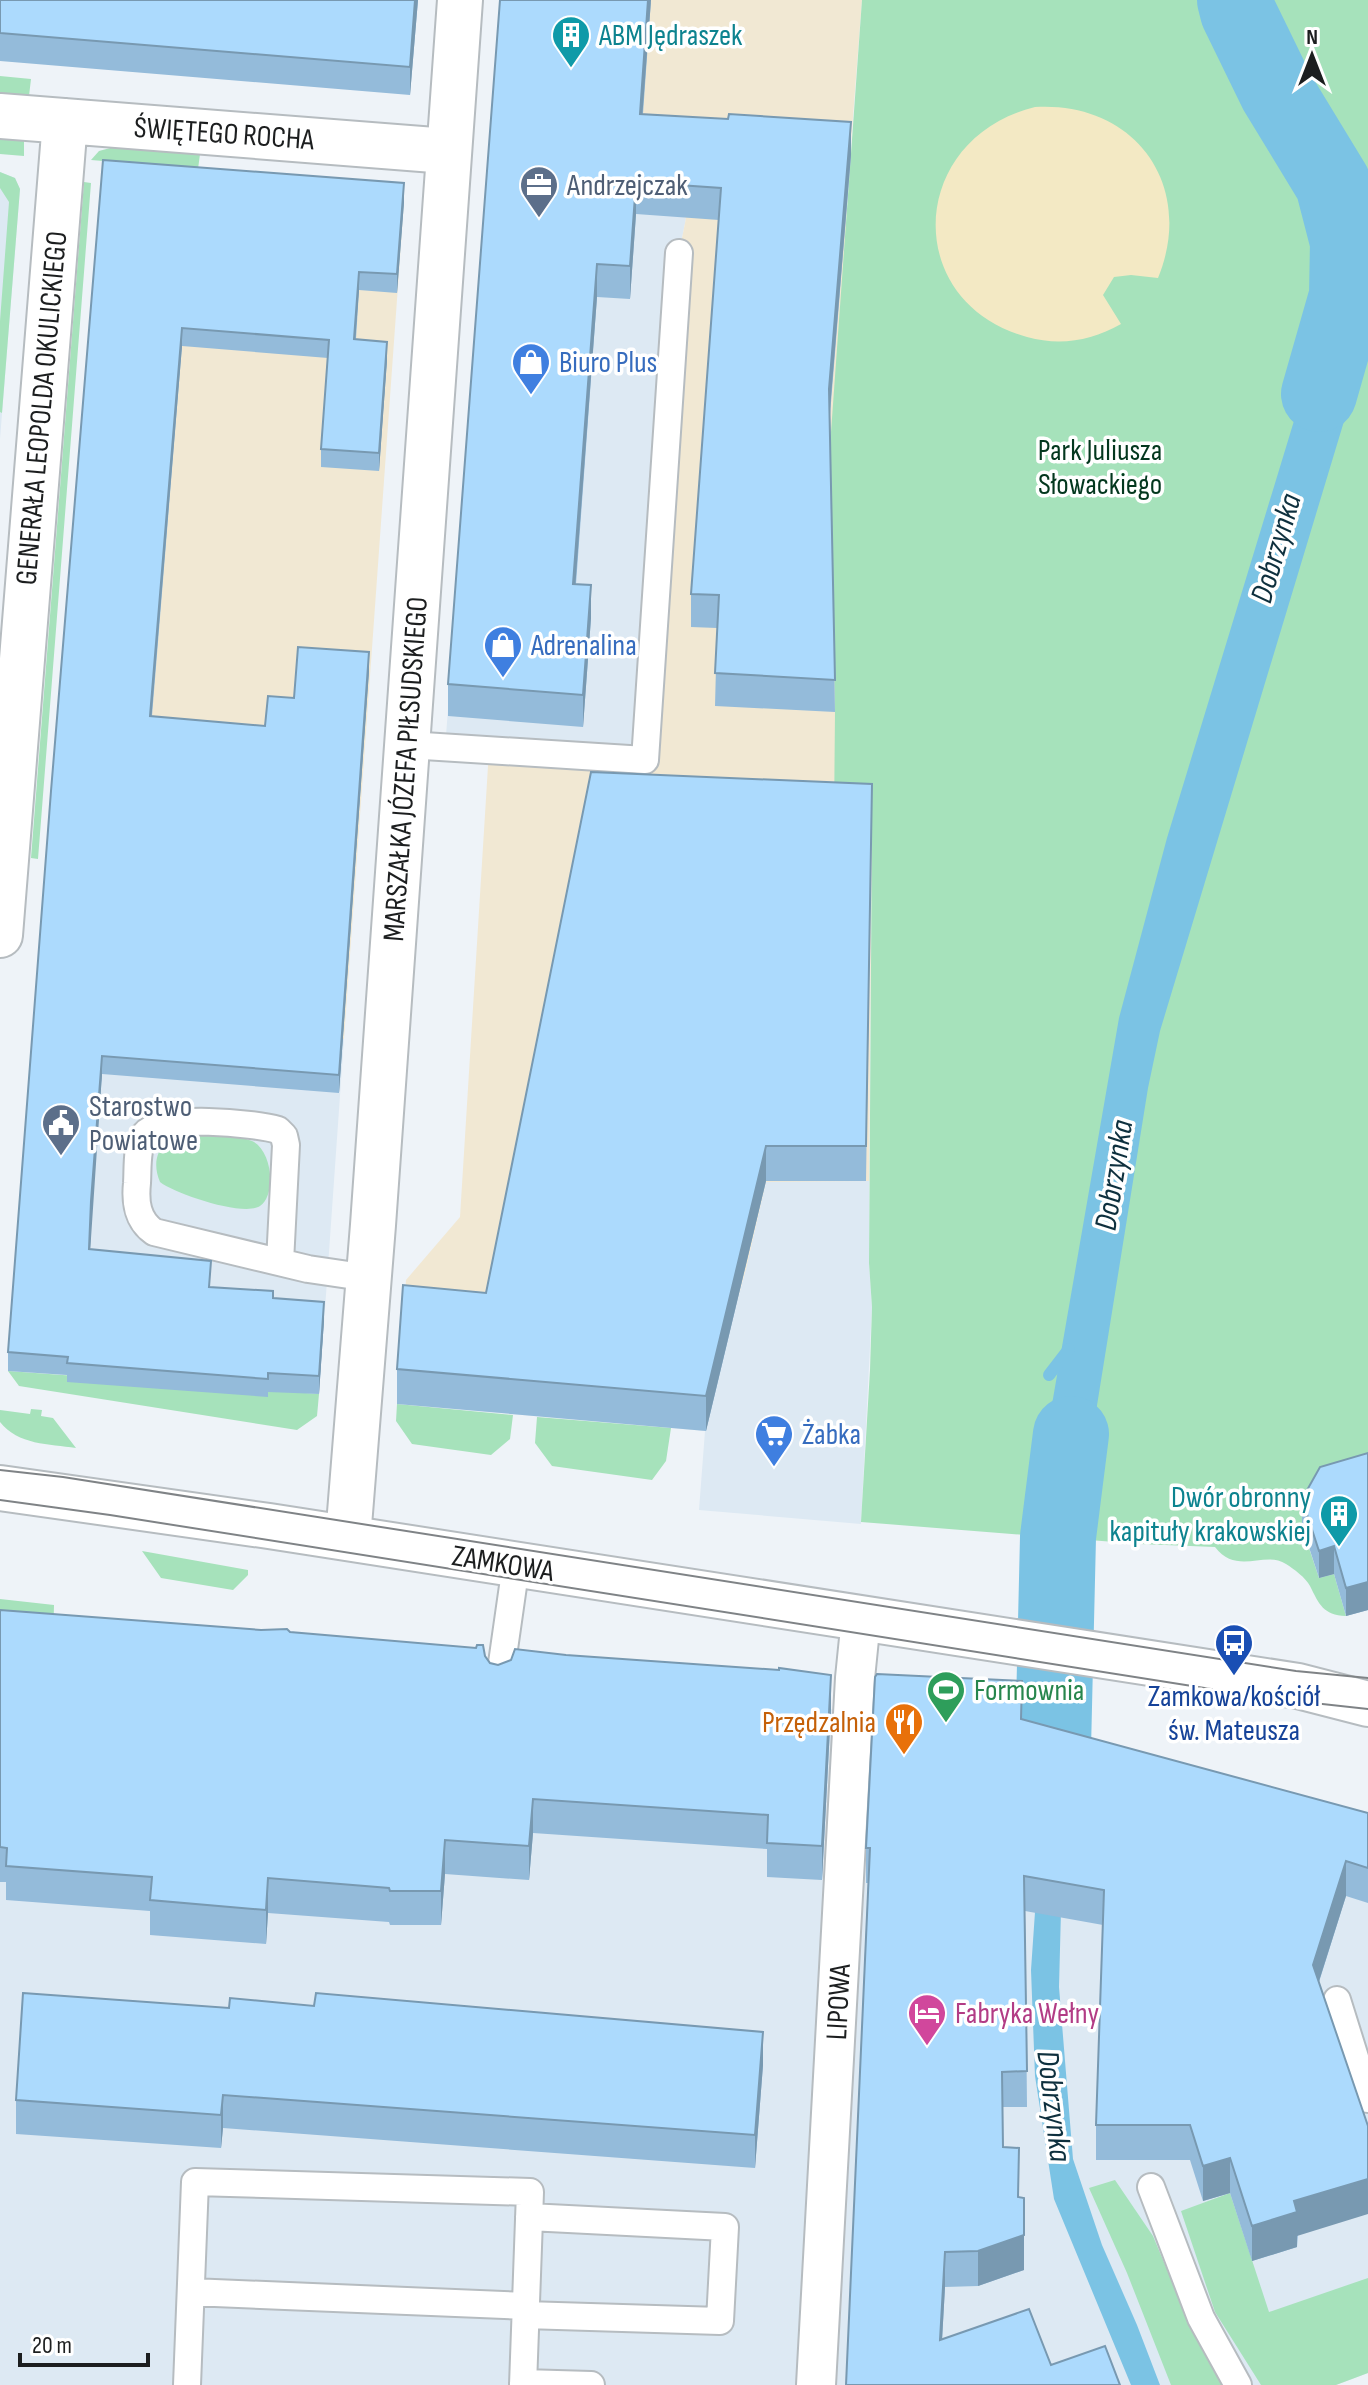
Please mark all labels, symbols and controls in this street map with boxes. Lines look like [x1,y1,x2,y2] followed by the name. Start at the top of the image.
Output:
[550,14,592,69] building icon: ABM Jędraszek
[1272,16,1352,96] north arrow
[598,18,743,54] place label: ABM Jędraszek
[1306,24,1318,51] text: N
[133,110,315,158] street label: ŚWIĘTEGO ROCHA
[518,164,560,219] office icon: Andrzejczak
[566,168,688,204] place label: Andrzejczak
[9,230,75,587] street label: GENERAŁA LEOPOLDA OKULICKIEGO
[510,341,552,396] shop icon: Biuro Plus
[559,345,657,381] place label: Biuro Plus
[1038,433,1162,503] park label: Park Juliusza Słowackiego
[1242,489,1311,607] water label: Dobrzynka
[376,596,436,943] street label: MARSZAŁKA JÓZEFA PIŁSUDSKIEGO
[482,624,524,679] shop icon: Adrenalina
[530,628,637,664] place label: Adrenalina
[89,1089,198,1159] place label: Starostwo Powiatowe
[40,1102,82,1157] public building icon: Starostwo Powiatowe
[1086,1117,1142,1233] water label: Dobrzynka
[753,1413,795,1468] supermarket icon: Żabka
[802,1417,861,1453] place label: Żabka
[1109,1480,1311,1550] place label: Dwór obronny kapituły krakowskiej
[1318,1493,1360,1548] building icon: Dwór obronny kapituły krakowskiej
[449,1538,556,1590] street label: ZAMKOWA
[1213,1622,1255,1677] bus stop icon: Zamkowa/kościół św. Mateusza
[925,1669,967,1724] sports icon: Formownia
[974,1673,1084,1709] place label: Formownia
[1148,1679,1321,1749] place label: Zamkowa/kościół św. Mateusza
[883,1701,925,1756] restaurant icon: Przędzalnia
[762,1705,876,1741] place label: Przędzalnia
[819,1963,859,2041] street label: LIPOWA
[906,1992,948,2047] hotel icon: Fabryka Wełny
[955,1996,1099,2032] place label: Fabryka Wełny
[1027,2048,1080,2164] water label: Dobrzynka
[20,2317,148,2367] scale bar
[32,2331,72,2360] text: 20 m

